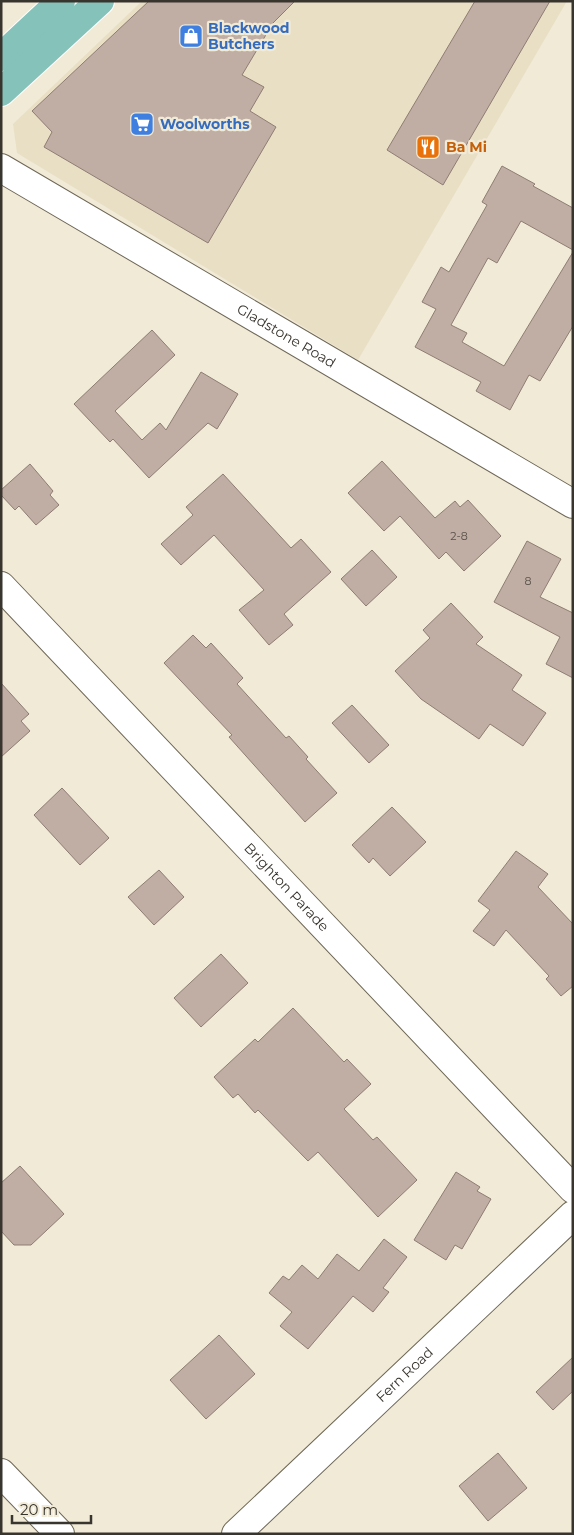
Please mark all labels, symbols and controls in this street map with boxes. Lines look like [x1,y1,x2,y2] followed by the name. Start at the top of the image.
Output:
[208,19,290,53] place label: Blackwood Butchers
[178,23,204,49] shop icon: Blackwood Butchers
[129,111,155,137] supermarket icon: Woolworths
[160,115,250,133] place label: Woolworths
[415,134,441,160] restaurant icon: Ba Mi
[446,138,487,156] place label: Ba Mi
[234,300,339,372] street label: Gladstone Road
[450,529,468,543] house number: 2-8
[524,574,532,588] house number: 8
[240,839,333,935] street label: Brighton Parade
[372,1343,437,1406] street label: Fern Road
[12,1492,91,1524] scale bar
[20,1500,58,1519] text: 20 m

